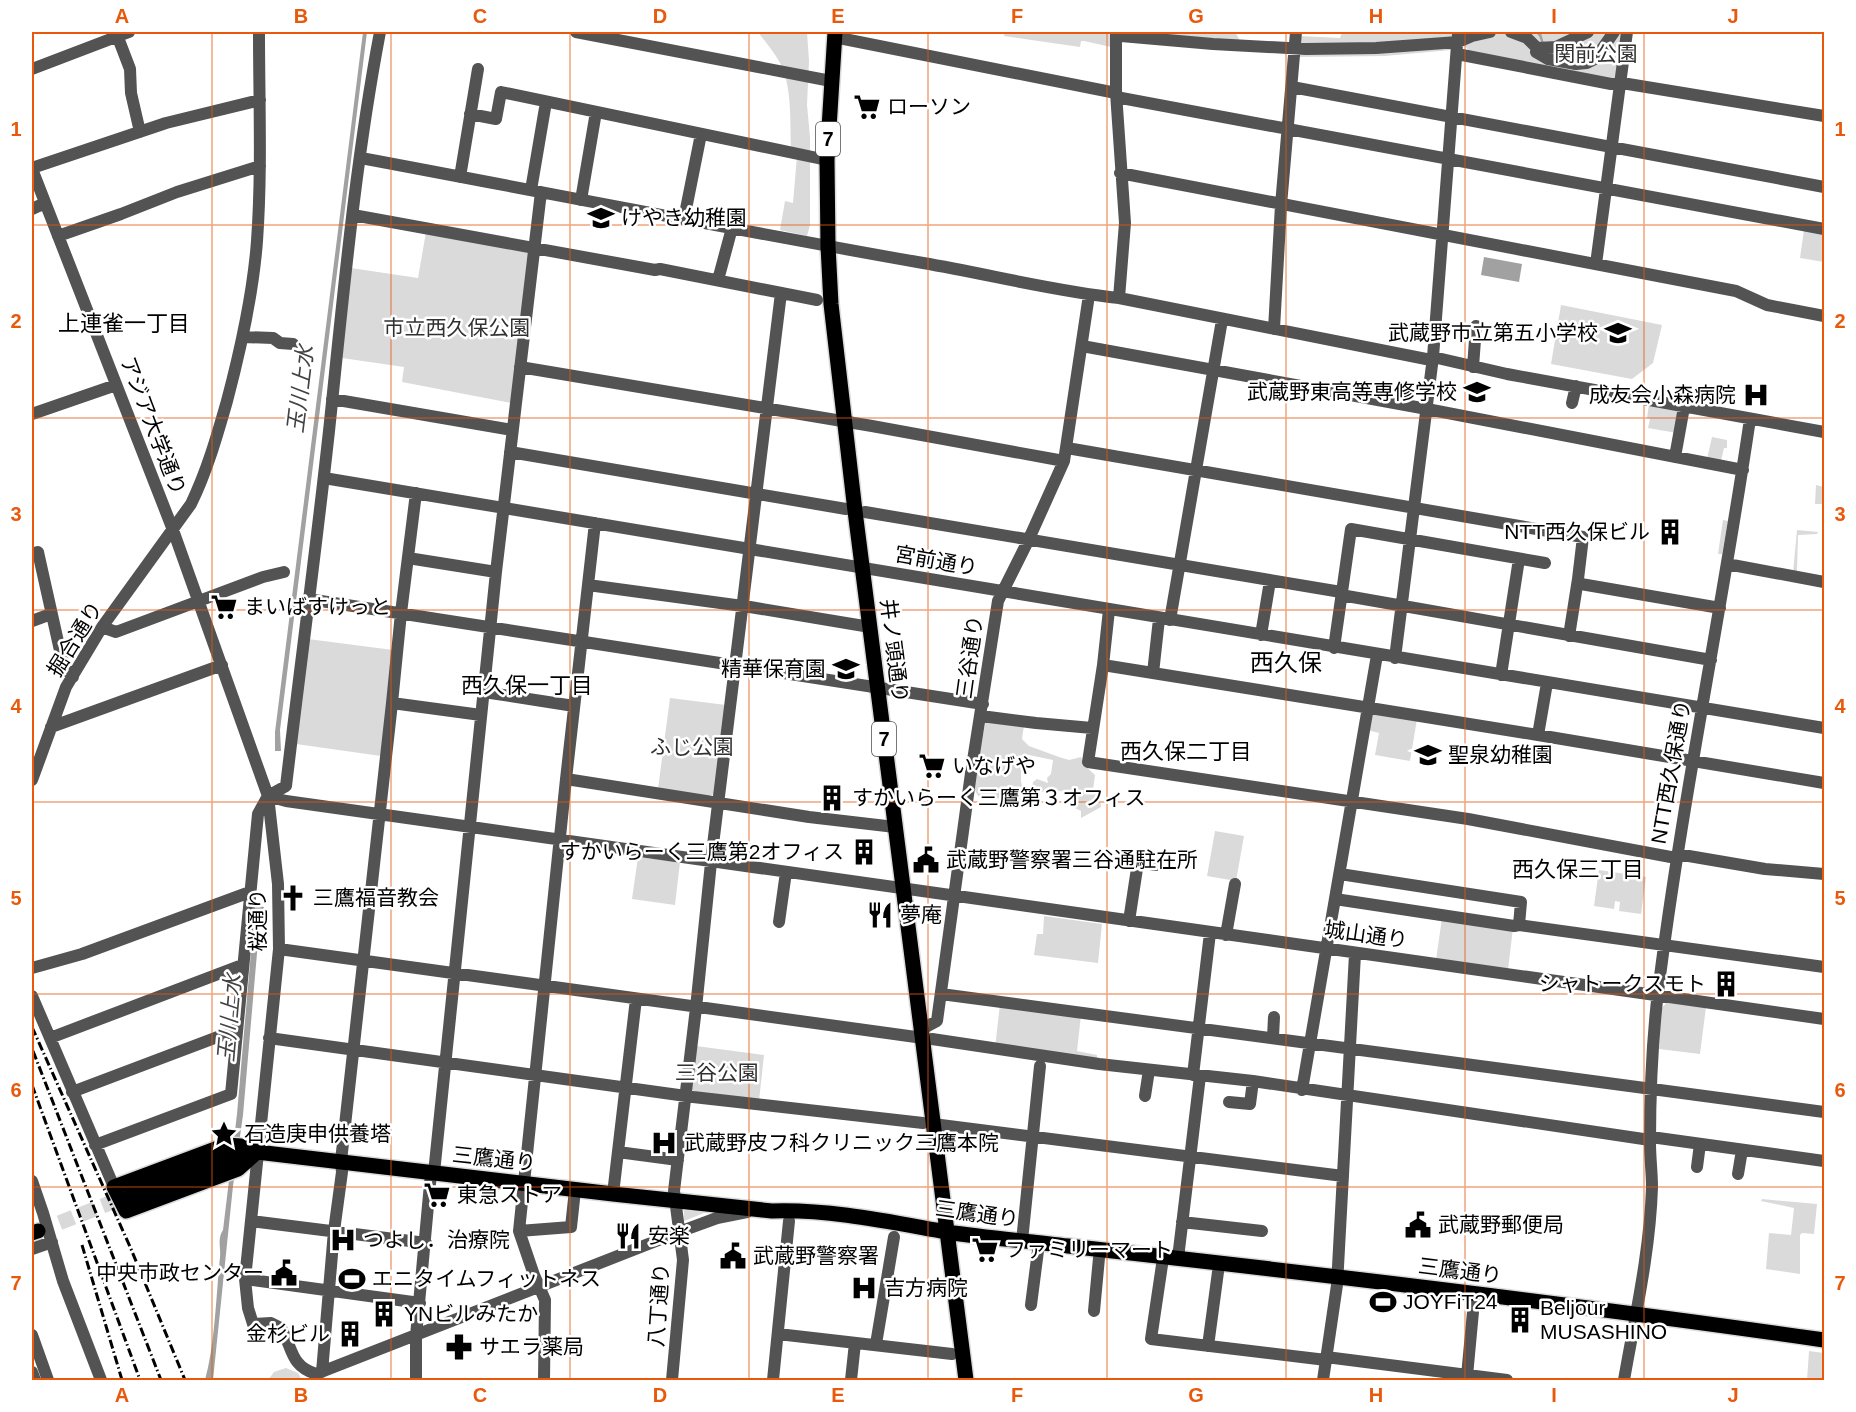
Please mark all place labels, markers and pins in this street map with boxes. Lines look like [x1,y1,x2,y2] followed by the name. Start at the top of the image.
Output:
[852,92,882,122] supermarket icon: ローソン
[887,95,971,118] place label: ローソン
[586,203,616,233] school or university icon: けやき幼稚園
[621,206,747,229] place label: けやき幼稚園
[1603,318,1633,348] school or university icon: 武蔵野市立第五小学校
[1388,321,1598,344] place label: 武蔵野市立第五小学校
[1462,377,1492,407] school or university icon: 武蔵野東高等専修学校
[1247,380,1457,403] place label: 武蔵野東高等専修学校
[1741,380,1771,410] hospital icon: 成友会小森病院
[1589,383,1736,406] place label: 成友会小森病院
[1655,517,1685,547] building icon: NTT西久保ビル
[1504,520,1650,543] place label: NTT西久保ビル
[209,592,239,622] supermarket icon: まいばすけっと
[244,595,391,618] place label: まいばすけっと
[831,654,861,684] school or university icon: 精華保育園
[721,657,826,680] place label: 精華保育園
[1413,740,1443,770] school or university icon: 聖泉幼稚園
[1448,743,1553,766] place label: 聖泉幼稚園
[917,751,947,781] supermarket icon: いなげや
[952,754,1036,777] place label: いなげや
[817,783,847,813] building icon: すかいらーく三鷹第３オフィス
[852,786,1146,809] place label: すかいらーく三鷹第３オフィス
[849,837,879,867] building icon: すかいらーく三鷹第2オフィス
[560,840,844,863] place label: すかいらーく三鷹第2オフィス
[911,845,941,875] public building icon: 武蔵野警察署三谷通駐在所
[946,848,1198,871] place label: 武蔵野警察署三谷通駐在所
[278,883,308,913] church icon: 三鷹福音教会
[313,886,439,909] place label: 三鷹福音教会
[865,900,895,930] restaurant icon: 夢庵
[900,903,942,926] place label: 夢庵
[1711,969,1741,999] building icon: シャトークスモト
[1539,972,1706,995] place label: シャトークスモト
[209,1119,239,1149] place icon: 石造庚申供養塔
[244,1122,391,1145] place label: 石造庚申供養塔
[649,1128,679,1158] hospital icon: 武蔵野皮フ科クリニック三鷹本院
[684,1131,999,1154] place label: 武蔵野皮フ科クリニック三鷹本院
[422,1180,452,1210] supermarket icon: 東急ストア
[457,1183,562,1206] place label: 東急ストア
[1403,1210,1433,1240] public building icon: 武蔵野郵便局
[1438,1213,1564,1236] place label: 武蔵野郵便局
[613,1221,643,1251] restaurant icon: 安楽
[648,1224,690,1247] place label: 安楽
[328,1225,358,1255] hospital icon: つよし．治療院
[363,1228,510,1251] place label: つよし．治療院
[970,1235,1000,1265] supermarket icon: ファミリーマート
[1005,1238,1173,1261] place label: ファミリーマート
[718,1241,748,1271] public building icon: 武蔵野警察署
[753,1244,879,1267] place label: 武蔵野警察署
[269,1258,299,1288] public building icon: 中央市政センター
[96,1261,264,1284] place label: 中央市政センター
[337,1264,367,1294] sports icon: エニタイムフィットネス
[372,1267,601,1290] place label: エニタイムフィットネス
[849,1273,879,1303] hospital icon: 吉方病院
[884,1276,968,1299] place label: 吉方病院
[1368,1287,1398,1317] sports icon: JOYFiT24
[1403,1290,1498,1313] place label: JOYFiT24
[1540,1296,1667,1343] place label: Beljour MUSASHINO
[369,1299,399,1329] building icon: YNビルみたか
[404,1302,538,1325] place label: YNビルみたか
[1505,1305,1535,1335] building icon: Beljour MUSASHINO
[335,1319,365,1349] building icon: 金杉ビル
[246,1322,330,1345] place label: 金杉ビル
[444,1332,474,1362] pharmacy icon: サエラ薬局
[479,1335,584,1358] place label: サエラ薬局

